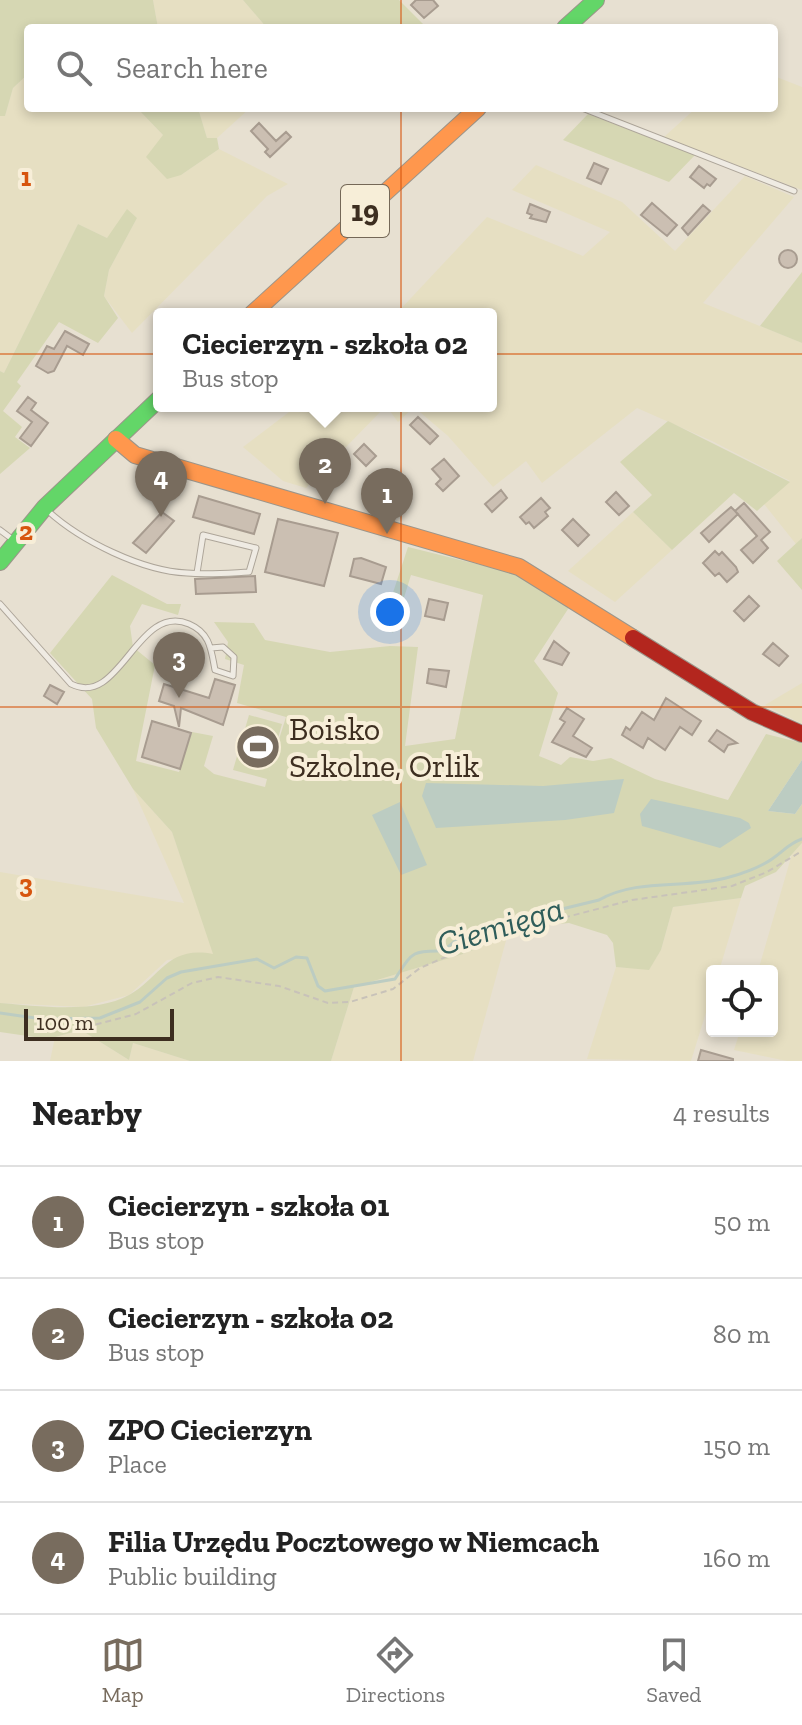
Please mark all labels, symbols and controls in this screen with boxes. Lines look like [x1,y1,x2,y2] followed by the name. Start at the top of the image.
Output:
[24,24,778,112] search box
[52,46,96,90] icon: search
[116,50,268,86] text: Search here
[21,161,32,193] text: 1
[341,185,389,237] road number: 19
[153,308,497,412] popup
[182,326,468,362] text: Ciecierzyn - szkoła 02
[182,362,279,394] text: Bus stop
[299,438,351,504] pin: 2
[135,451,187,517] pin: 4
[361,468,413,534] pin: 1
[19,515,33,547] text: 2
[370,592,410,632] your location
[153,632,205,698] pin: 3
[289,710,480,785] place label: Boisko Szkolne, Orlik
[234,723,282,771] sports icon: Boisko Szkolne, Orlik
[19,868,33,900] text: 3
[432,887,568,965] water label: Ciemięga
[706,965,778,1037] map controls
[706,965,778,1037] button: locate
[24,1005,174,1041] scale bar
[36,1009,94,1036] text: 100 m
[32,1093,142,1134] text: Nearby
[673,1097,770,1129] text: 4 results
[108,1188,389,1224] text: Ciecierzyn - szkoła 01
[53,1206,63,1238] text: 1
[713,1206,770,1238] text: 50 m
[108,1224,204,1256] text: Bus stop
[108,1300,393,1336] text: Ciecierzyn - szkoła 02
[51,1318,65,1350] text: 2
[713,1318,770,1350] text: 80 m
[108,1336,204,1368] text: Bus stop
[108,1412,312,1448] text: ZPO Ciecierzyn
[51,1430,65,1462] text: 3
[703,1430,770,1462] text: 150 m
[108,1448,167,1480] text: Place
[108,1524,599,1560] text: Filia Urzędu Pocztowego w Niemcach
[51,1542,65,1574] text: 4
[703,1542,770,1574] text: 160 m
[108,1560,277,1592] text: Public building
[101,1633,145,1708] tab: Map
[346,1633,445,1708] tab: Directions
[646,1633,701,1708] tab: Saved

